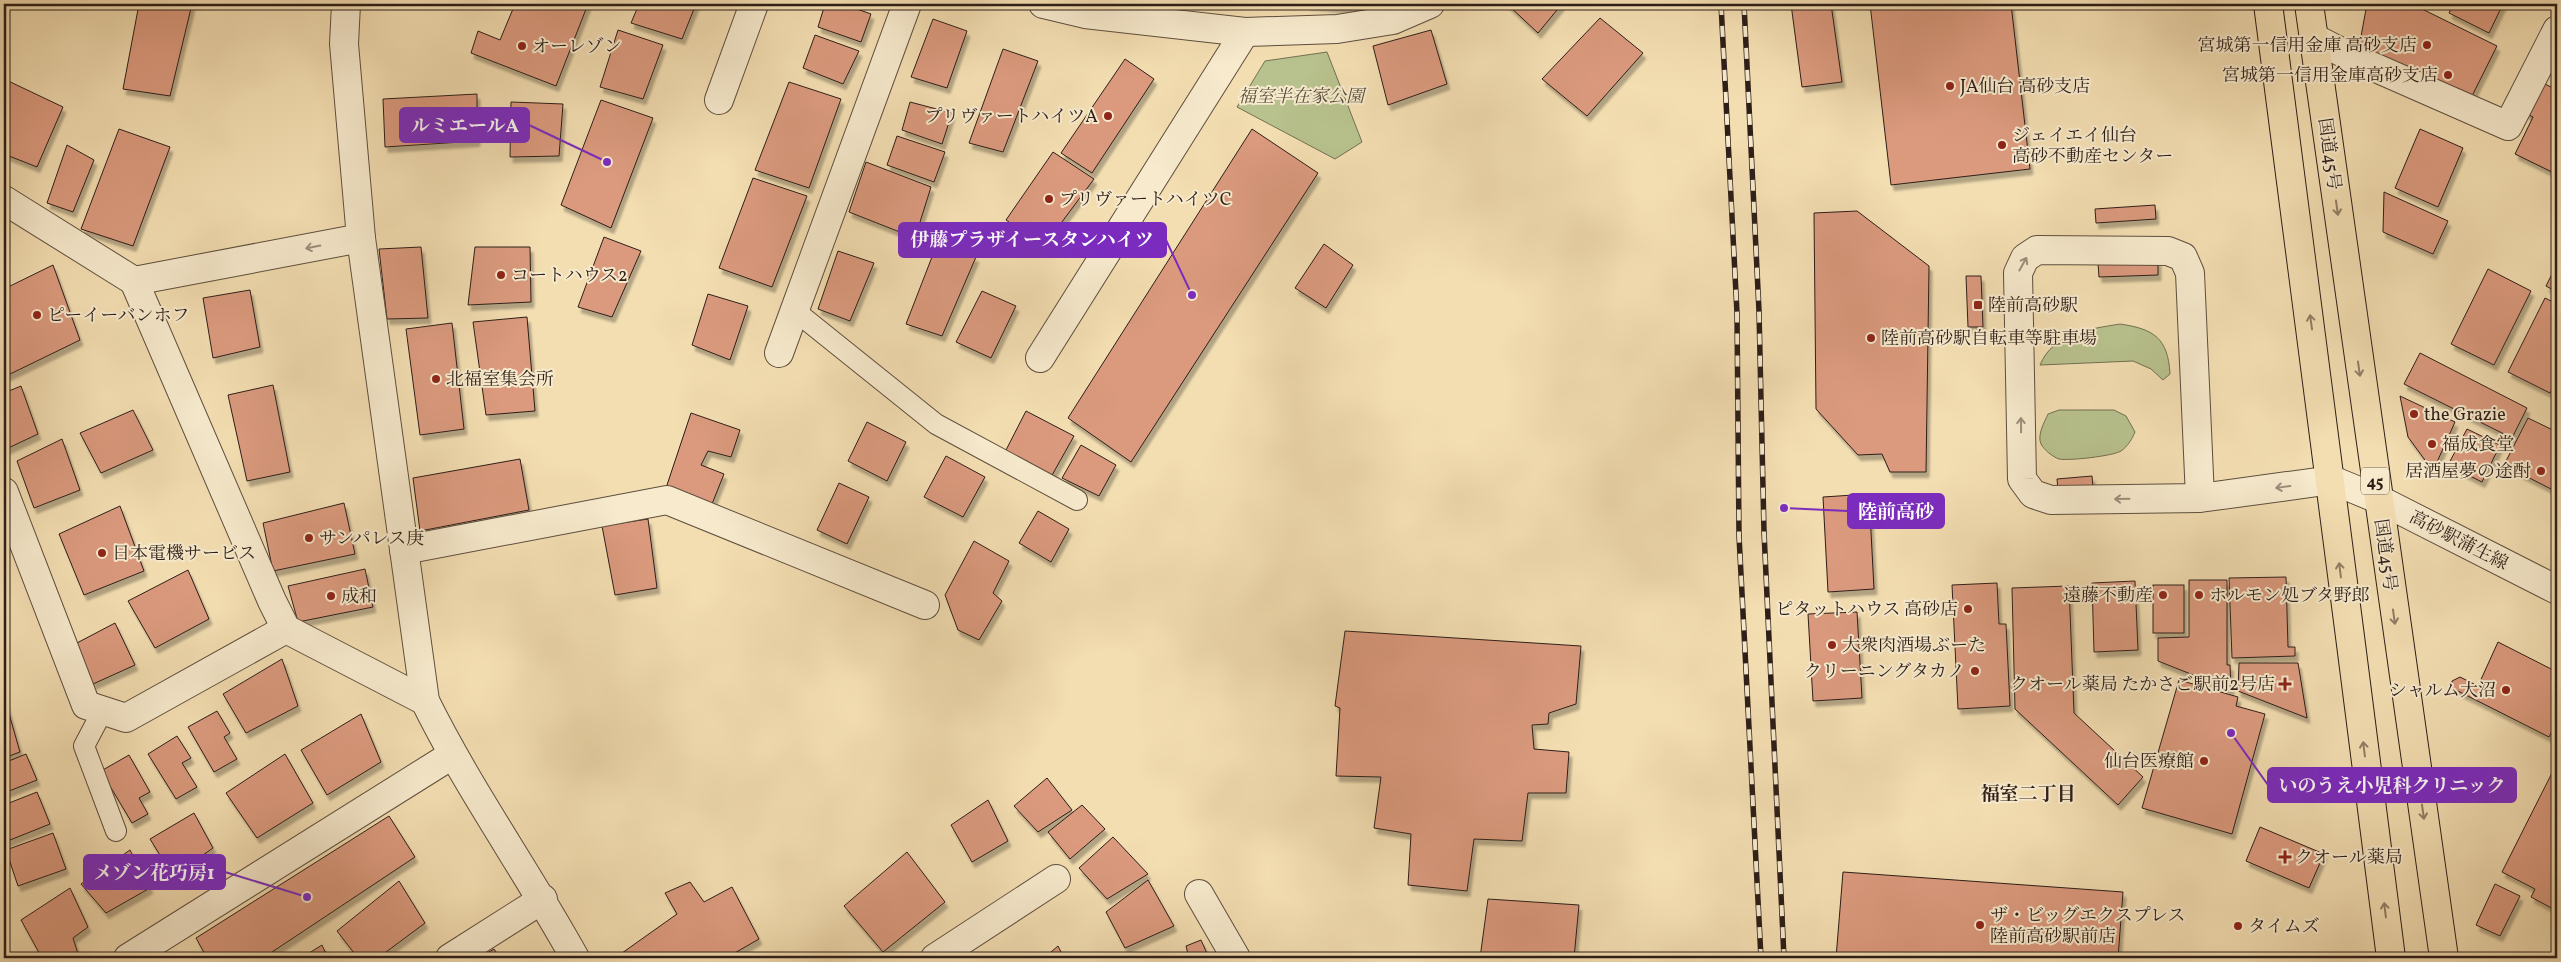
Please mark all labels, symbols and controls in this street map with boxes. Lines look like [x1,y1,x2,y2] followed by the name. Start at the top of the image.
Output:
[2197,34,2417,59] place label: 宮城第一信用金庫 高砂支店
[532,35,622,60] place label: オーレゾン
[2421,39,2433,51] marker: 宮城第一信用金庫 高砂支店
[516,40,528,52] marker: オーレゾン
[2222,64,2438,89] place label: 宮城第一信用金庫高砂支店
[2442,69,2454,81] marker: 宮城第一信用金庫高砂支店
[1960,75,2090,100] place label: JA仙台 高砂支店
[1944,80,1956,92] marker: JA仙台 高砂支店
[1238,85,1367,110] park label: 福室半在家公園
[925,105,1098,130] place label: プリヴァートハイツA
[400,108,529,142] callout: ルミエールA
[1102,110,1114,122] marker: プリヴァートハイツA
[411,114,520,140] text: ルミエールA
[2311,116,2346,192] street label: 国道45号
[2012,124,2173,170] place label: ジェイエイ仙台 高砂不動産センター
[1996,139,2008,151] marker: ジェイエイ仙台 高砂不動産センター
[1059,188,1232,213] place label: プリヴァートハイツC
[1043,193,1055,205] marker: プリヴァートハイツC
[2332,200,2342,216] one-way arrow
[899,223,1166,257] callout: 伊藤プラザイースタンハイツ
[910,228,1154,254] text: 伊藤プラザイースタンハイツ
[306,243,322,252] one-way arrow
[2019,257,2029,271] one-way arrow
[511,264,628,289] place label: コートハウス2
[495,269,507,281] marker: コートハウス2
[1988,294,2078,319] place label: 陸前高砂駅
[1972,299,1984,311] marker: 陸前高砂駅
[47,304,189,329] place label: ピーイーバンホフ
[31,309,43,321] marker: ピーイーバンホフ
[2306,314,2316,330] one-way arrow
[1881,327,2097,352] place label: 陸前高砂駅自転車等駐車場
[1865,332,1877,344] marker: 陸前高砂駅自転車等駐車場
[2354,361,2364,377] one-way arrow
[446,368,554,393] place label: 北福室集会所
[430,373,442,385] marker: 北福室集会所
[2424,403,2506,428] place label: the Grazie
[2408,408,2420,420] marker: the Grazie
[2016,417,2026,434] one-way arrow
[2442,433,2514,458] place label: 福成食堂
[2426,438,2438,450] marker: 福成食堂
[2405,460,2531,485] place label: 居酒屋夢の途酎
[2535,465,2547,477] marker: 居酒屋夢の途酎
[2361,468,2389,494] road number: 45
[2276,482,2292,492] one-way arrow
[1848,494,1944,528] callout: 陸前高砂
[2114,494,2130,504] one-way arrow
[1858,500,1934,526] text: 陸前高砂
[2405,506,2512,577] street label: 高砂駅蒲生線
[2367,517,2402,593] street label: 国道45号
[319,527,424,552] place label: サンパレス庚
[303,532,315,544] marker: サンパレス庚
[112,542,256,567] place label: 日本電機サービス
[96,547,108,559] marker: 日本電機サービス
[2335,563,2345,579] one-way arrow
[2063,584,2153,609] place label: 遠藤不動産
[2209,584,2370,609] place label: ホルモン処ブタ野郎
[341,585,377,610] place label: 成和
[2157,589,2169,601] marker: 遠藤不動産
[2193,589,2205,601] marker: ホルモン処ブタ野郎
[325,590,337,602] marker: 成和
[1775,598,1958,623] place label: ピタットハウス 高砂店
[1962,603,1974,615] marker: ピタットハウス 高砂店
[2390,608,2400,624] one-way arrow
[1842,634,1986,659] place label: 大衆肉酒場ぶーた
[1826,639,1838,651] marker: 大衆肉酒場ぶーた
[1804,660,1965,685] place label: クリーニングタカノ
[1969,665,1981,677] marker: クリーニングタカノ
[2010,673,2275,698] place label: クオール薬局 たかさご駅前2号店
[2279,678,2291,690] marker: クオール薬局 たかさご駅前2号店
[2389,679,2496,704] place label: シャルム大沼
[2500,684,2512,696] marker: シャルム大沼
[2359,741,2369,757] one-way arrow
[2104,750,2194,775] place label: 仙台医療館
[2198,755,2210,767] marker: 仙台医療館
[2268,768,2516,802] callout: いのうえ小児科クリニック
[2279,774,2505,800] text: いのうえ小児科クリニック
[1980,782,2076,808] district label: 福室二丁目
[2418,804,2428,820] one-way arrow
[2295,846,2403,871] place label: クオール薬局
[2279,851,2291,863] marker: クオール薬局
[84,855,225,889] callout: メゾン花巧房1
[93,861,215,887] text: メゾン花巧房1
[2379,902,2389,918] one-way arrow
[1990,904,2185,950] place label: ザ・ビッグエクスプレス 陸前高砂駅前店
[2248,915,2320,940] place label: タイムズ
[1974,919,1986,931] marker: ザ・ビッグエクスプレス 陸前高砂駅前店
[2232,920,2244,932] marker: タイムズ

